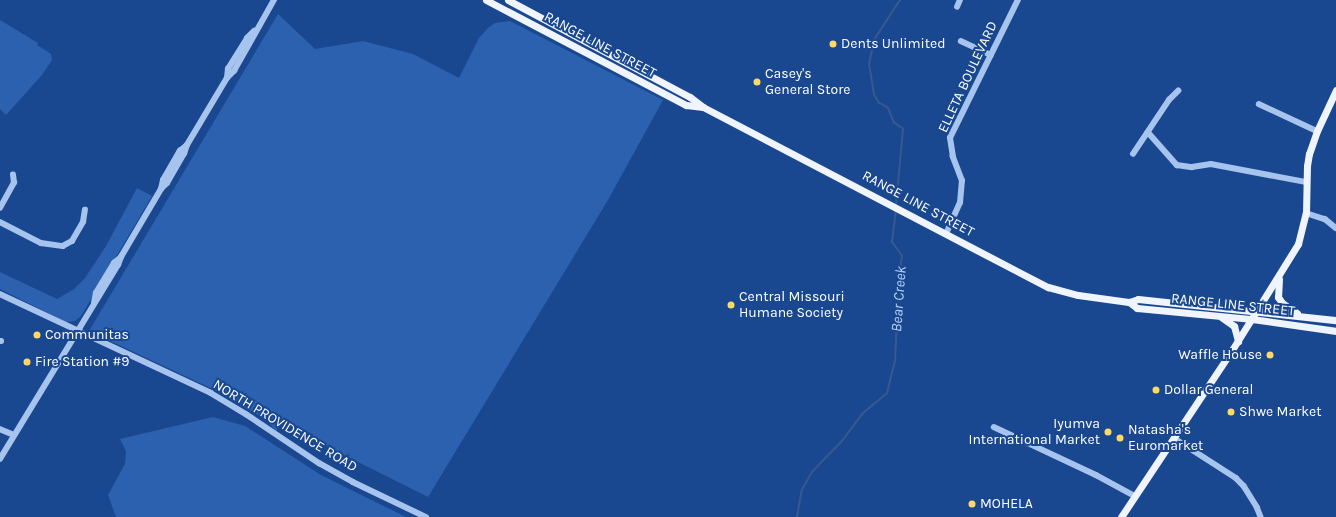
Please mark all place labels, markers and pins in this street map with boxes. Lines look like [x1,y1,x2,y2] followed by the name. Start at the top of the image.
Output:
[841,36,946,52] place label: Dents Unlimited
[828,39,838,49] marker: Dents Unlimited
[765,66,850,98] place label: Casey's General Store
[752,77,762,87] marker: Casey's General Store
[739,289,845,322] place label: Central Missouri Humane Society
[726,300,736,310] marker: Central Missouri Humane Society
[45,327,129,343] place label: Communitas
[32,330,42,340] marker: Communitas
[1178,347,1262,363] place label: Waffle House
[1265,350,1275,360] marker: Waffle House
[35,354,129,370] place label: Fire Station #9
[22,357,32,367] marker: Fire Station #9
[1164,382,1253,398] place label: Dollar General
[1151,385,1161,395] marker: Dollar General
[1239,404,1322,420] place label: Shwe Market
[1226,407,1236,417] marker: Shwe Market
[969,416,1100,448] place label: Iyumva International Market
[1128,422,1203,454] place label: Natasha's Euromarket
[1103,427,1113,437] marker: Iyumva International Market
[1115,433,1125,443] marker: Natasha's Euromarket
[980,496,1033,512] place label: MOHELA
[967,499,977,509] marker: MOHELA

